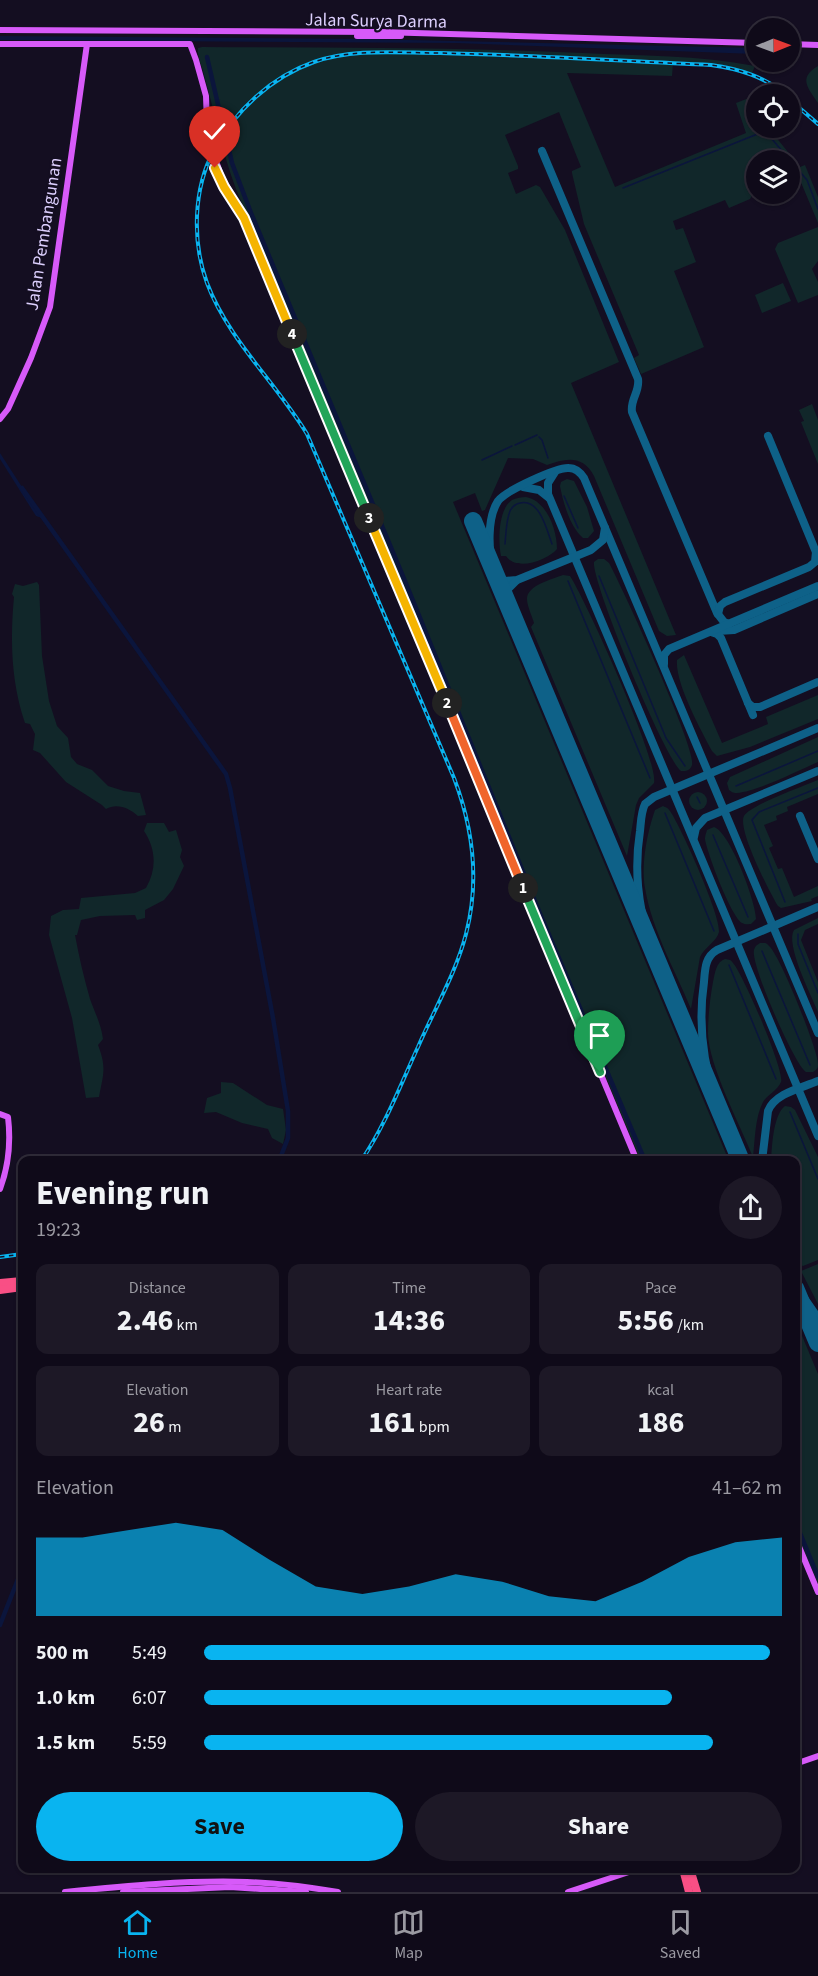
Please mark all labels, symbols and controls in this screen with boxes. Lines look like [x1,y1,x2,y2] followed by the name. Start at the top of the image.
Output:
[305,7,447,35] street label: Jalan Surya Darma
[746,18,800,72] north arrow
[746,18,800,204] map controls
[746,84,800,138] button: locate
[189,106,240,168] pin
[198,115,231,148] icon: check
[746,150,800,204] button: layers
[20,156,68,312] street label: Jalan Pembangunan
[277,319,307,349] pin: 4
[288,323,296,345] text: 4
[354,503,384,533] pin: 3
[365,507,373,529] text: 3
[432,688,462,718] pin: 2
[443,692,451,714] text: 2
[508,873,538,903] pin: 1
[519,877,527,899] text: 1
[574,1010,625,1072] pin
[583,1019,616,1052] icon: arrive
[36,1170,210,1217] text: Evening run
[719,1176,782,1239] button: share
[36,1216,81,1244] text: 19:23
[129,1277,186,1299] text: Distance
[392,1277,426,1299] text: Time
[645,1277,676,1299] text: Pace
[117,1299,173,1342] text: 2.46
[373,1299,445,1342] text: 14:36
[617,1299,674,1342] text: 5:56
[173,1314,198,1336] text: km
[674,1314,704,1336] text: /km
[126,1379,188,1401] text: Elevation
[376,1379,442,1401] text: Heart rate
[647,1379,674,1401] text: kcal
[133,1401,165,1444] text: 26
[368,1401,416,1444] text: 161
[637,1401,684,1444] text: 186
[165,1416,181,1438] text: m
[416,1416,450,1438] text: bpm
[36,1474,114,1502] text: Elevation
[712,1474,782,1502] text: 41–62 m
[36,1639,89,1667] text: 500 m
[132,1639,167,1667] text: 5:49
[36,1684,95,1712] text: 1.0 km
[132,1684,167,1712] text: 6:07
[36,1729,95,1757] text: 1.5 km
[132,1729,167,1757] text: 5:59
[36,1792,403,1861] button: Save
[415,1792,782,1861] button: Share
[117,1906,158,1964] tab: Home
[392,1906,425,1964] tab: Map
[660,1906,701,1964] tab: Saved

